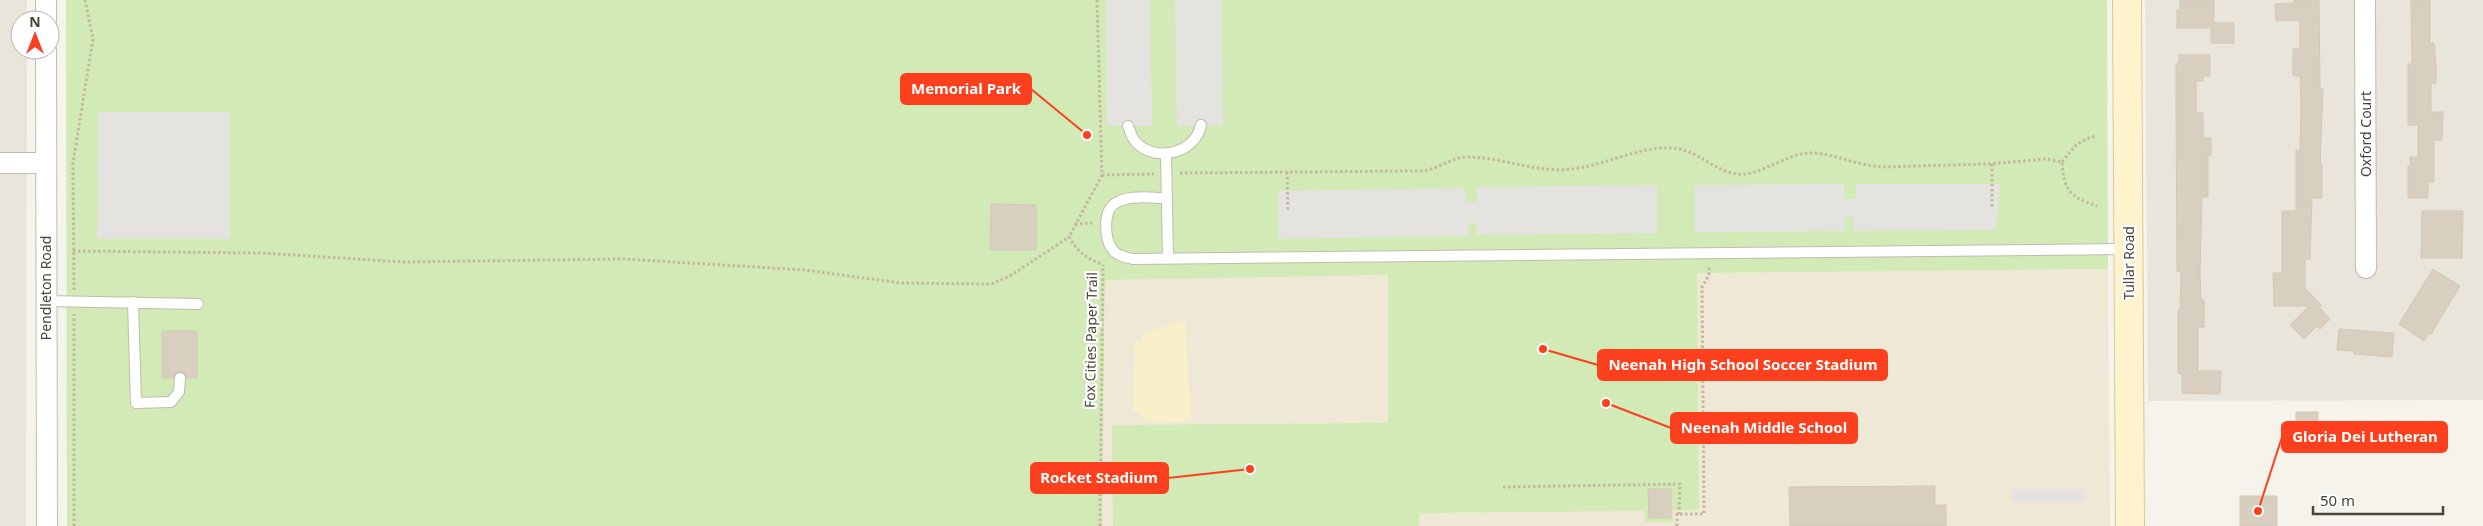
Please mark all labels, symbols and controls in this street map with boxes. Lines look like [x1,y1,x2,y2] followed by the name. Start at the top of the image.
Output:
[10,10,60,60] north arrow
[29,12,41,31] text: N
[901,74,1031,104] callout: Memorial Park
[911,78,1022,98] text: Memorial Park
[2356,91,2375,177] street label: Oxford Court
[2119,226,2138,300] street label: Tullar Road
[36,236,55,340] street label: Pendleton Road
[1080,272,1101,408] street label: Fox Cities Paper Trail
[1598,350,1887,380] callout: Neenah High School Soccer Stadium
[1608,354,1878,374] text: Neenah High School Soccer Stadium
[1671,413,1857,443] callout: Neenah Middle School
[1681,417,1847,437] text: Neenah Middle School
[2282,422,2447,452] callout: Gloria Dei Lutheran
[2292,426,2438,446] text: Gloria Dei Lutheran
[1031,463,1168,493] callout: Rocket Stadium
[1040,467,1158,487] text: Rocket Stadium
[2313,484,2443,516] scale bar
[2320,490,2355,510] text: 50 m

